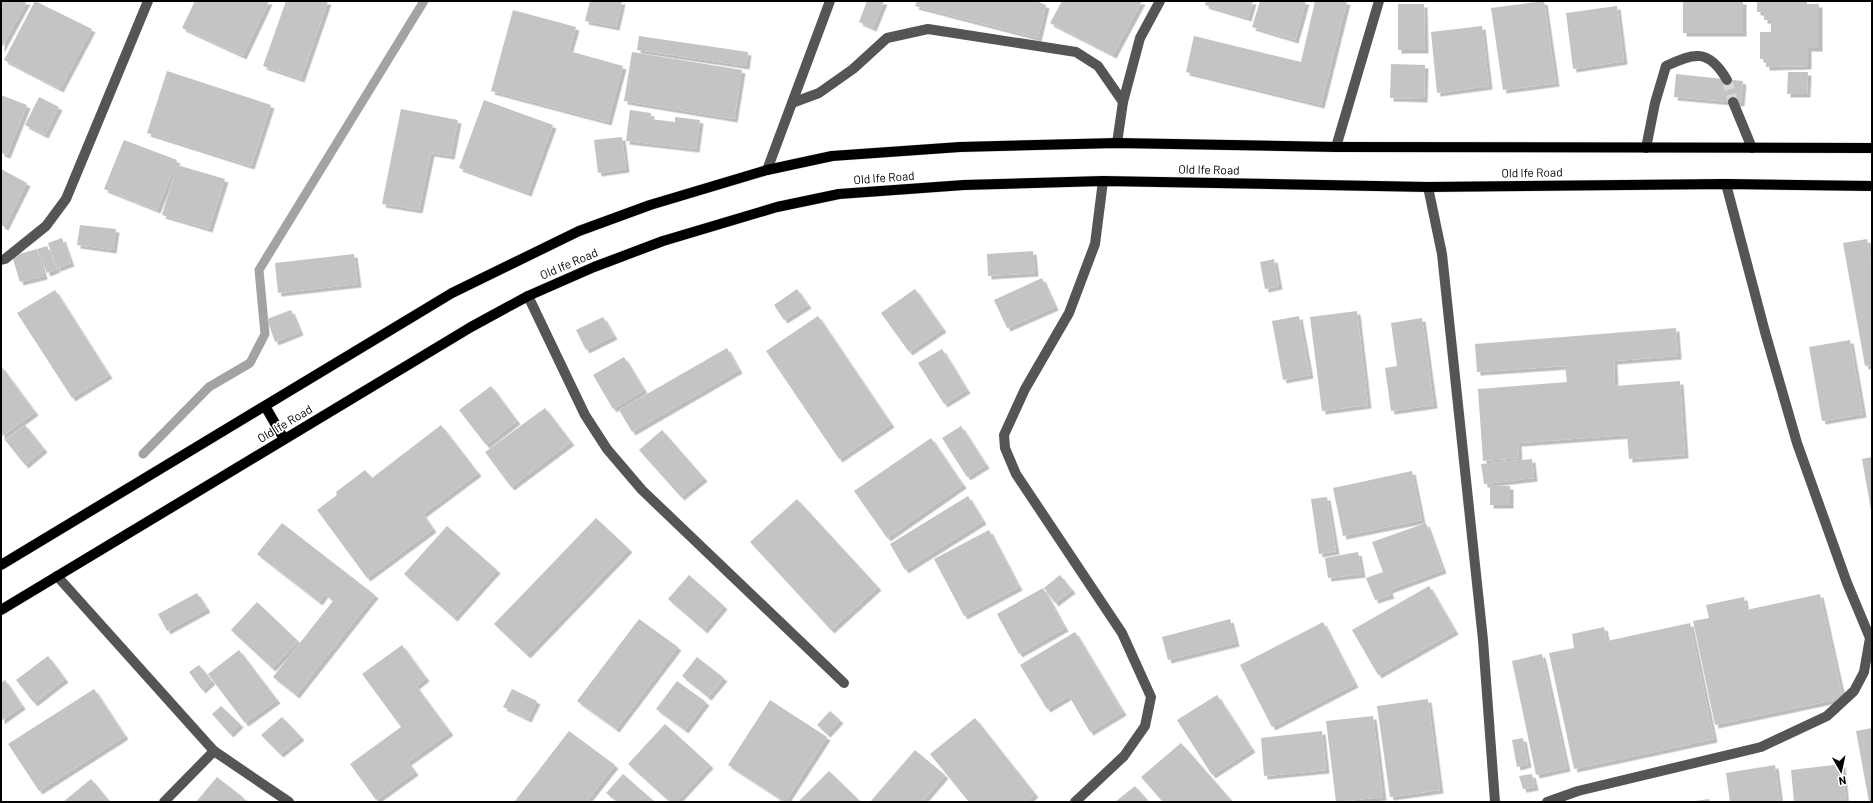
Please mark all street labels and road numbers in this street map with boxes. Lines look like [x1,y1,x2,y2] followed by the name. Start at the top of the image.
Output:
[1178,161,1240,177] street label: Old Ife Road
[1501,164,1563,180] street label: Old Ife Road
[853,168,915,186] street label: Old Ife Road
[538,245,600,282] street label: Old Ife Road
[255,401,314,445] street label: Old Ife Road

